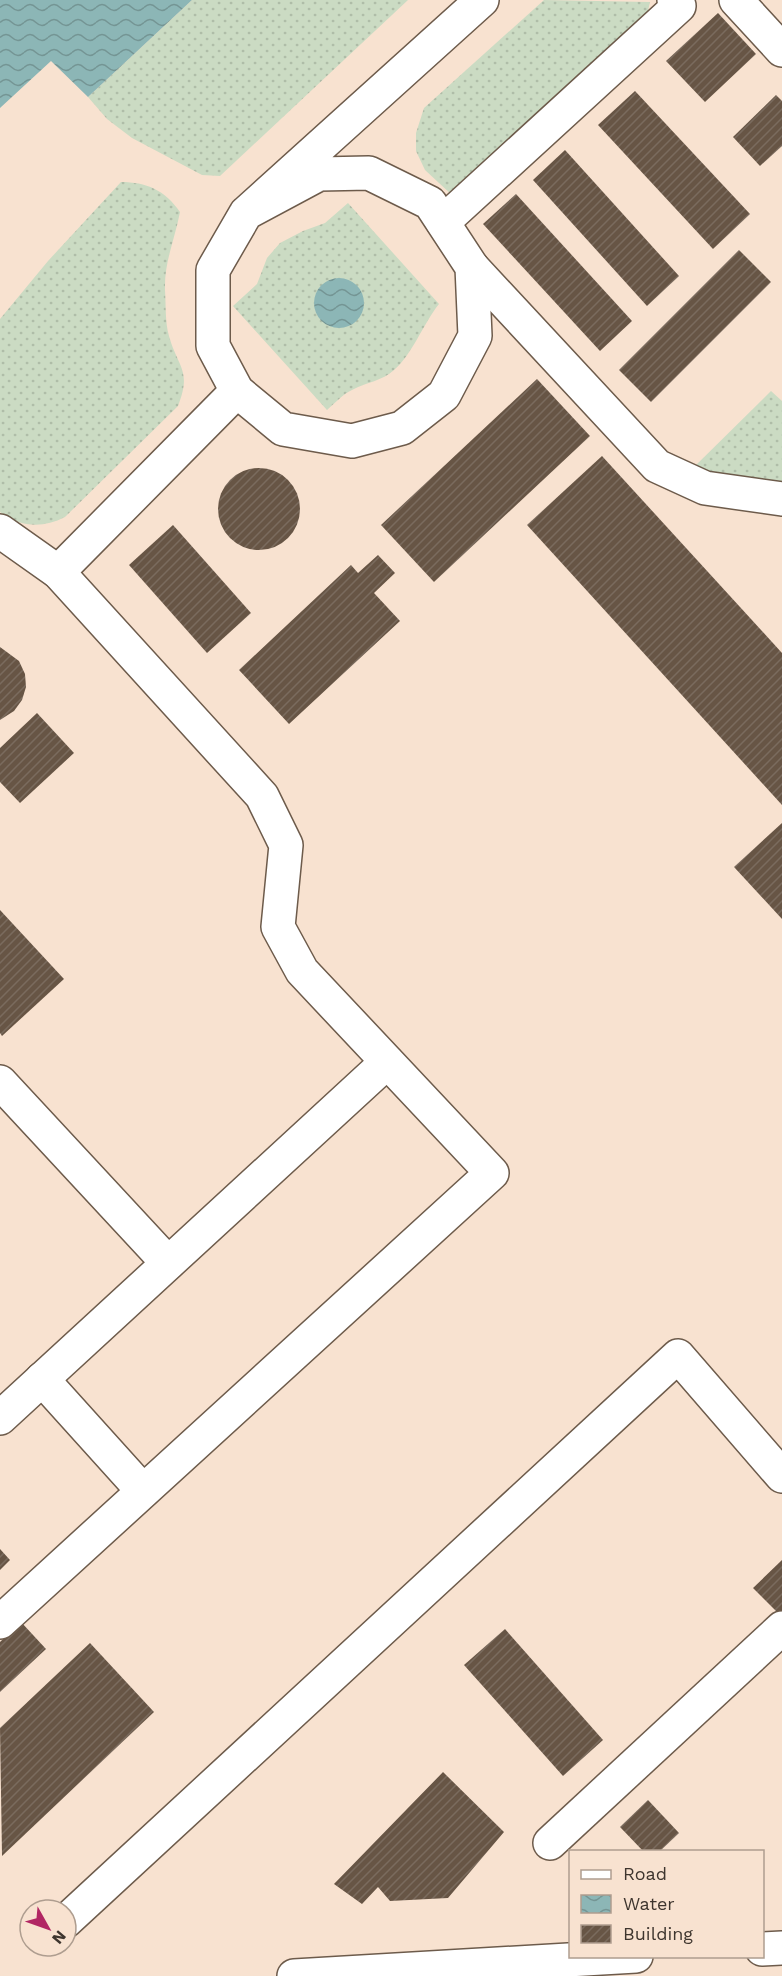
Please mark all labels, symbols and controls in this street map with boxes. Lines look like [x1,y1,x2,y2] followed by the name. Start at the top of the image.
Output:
[569,1850,764,1958] legend
[623,1863,667,1884] text: Road
[623,1893,675,1914] text: Water
[18,1898,78,1958] north arrow
[623,1923,693,1944] text: Building
[48,1927,70,1948] text: N

